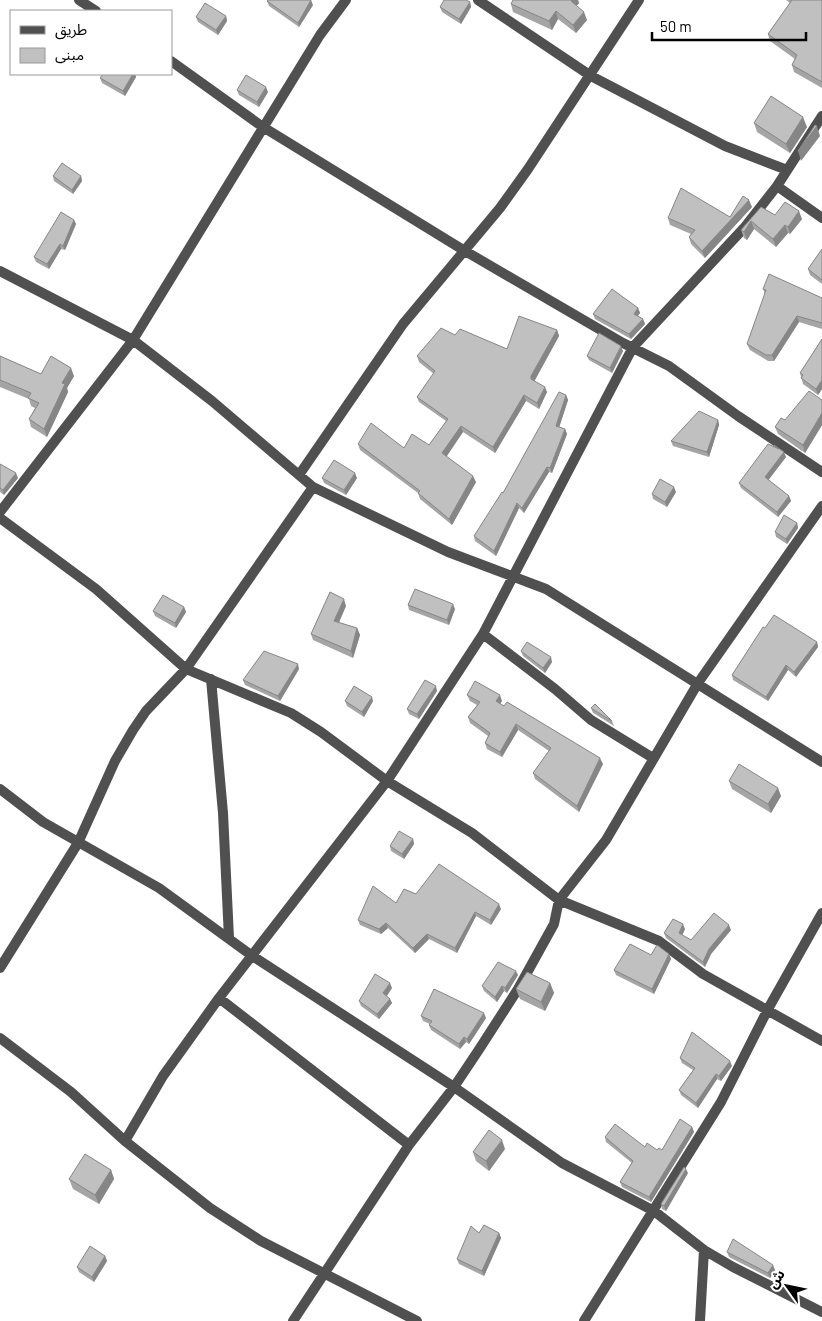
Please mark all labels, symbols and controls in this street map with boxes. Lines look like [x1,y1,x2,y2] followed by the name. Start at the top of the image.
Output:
[10,10,172,75] legend
[652,10,806,42] scale bar
[660,17,692,35] text: 50 m
[55,20,87,40] text: طريق
[55,45,84,64] text: مبنى
[762,1261,812,1311] north arrow
[763,1266,788,1291] text: ش

